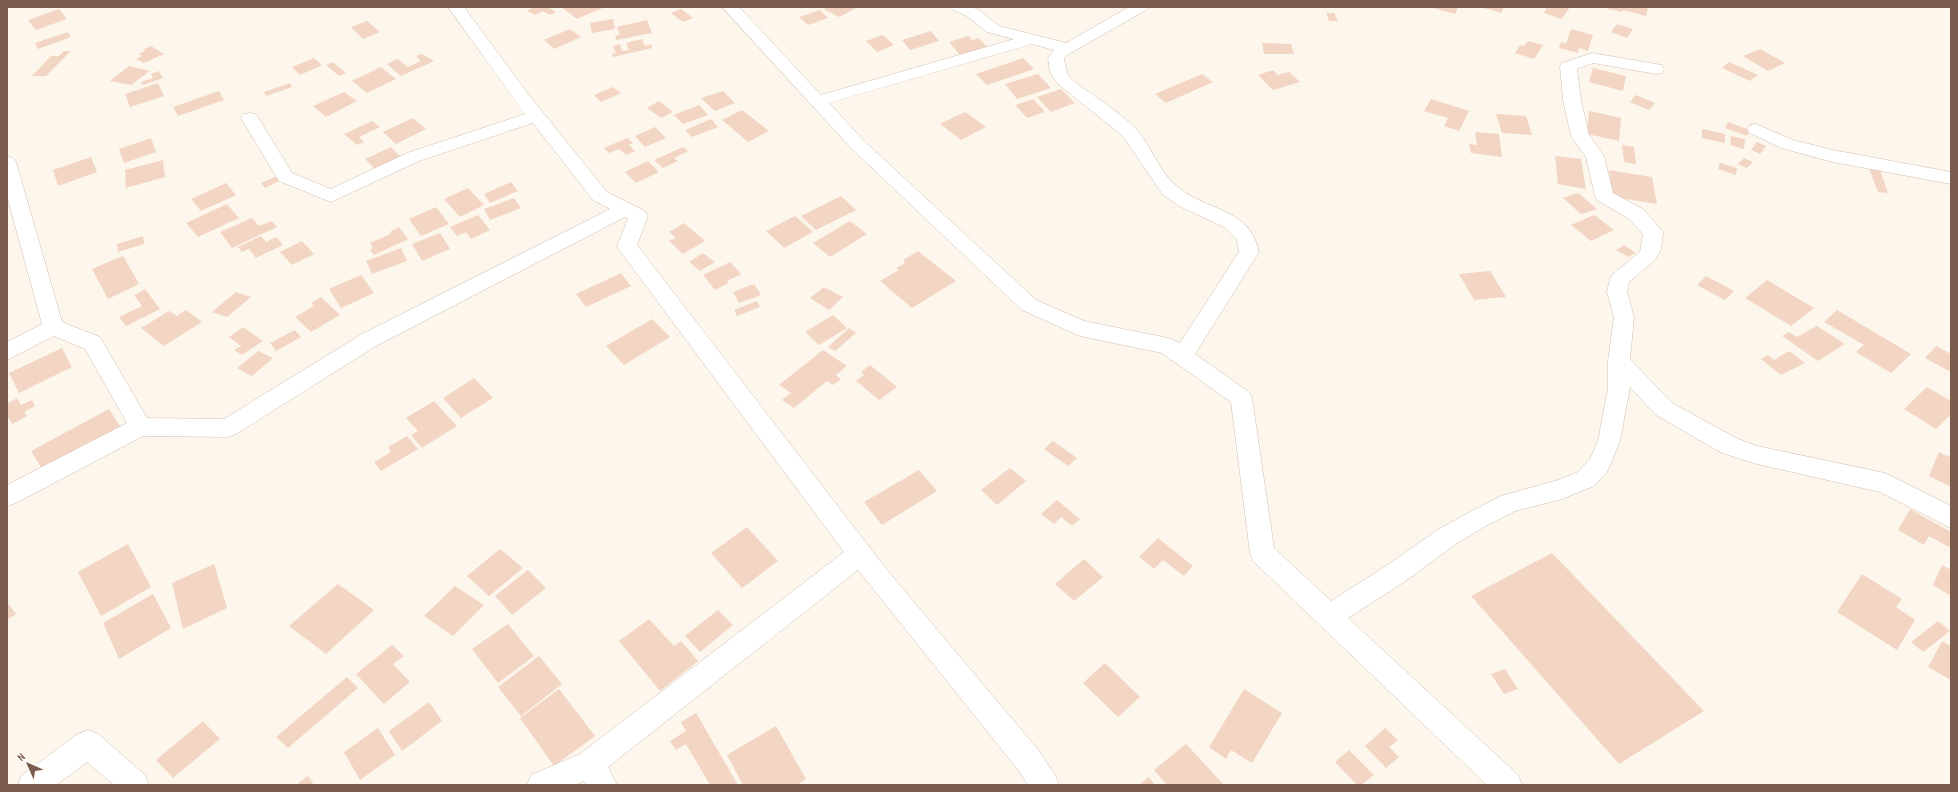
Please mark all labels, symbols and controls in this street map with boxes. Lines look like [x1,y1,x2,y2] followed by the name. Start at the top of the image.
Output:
[8,744,48,784] north arrow
[15,751,28,764] text: N

